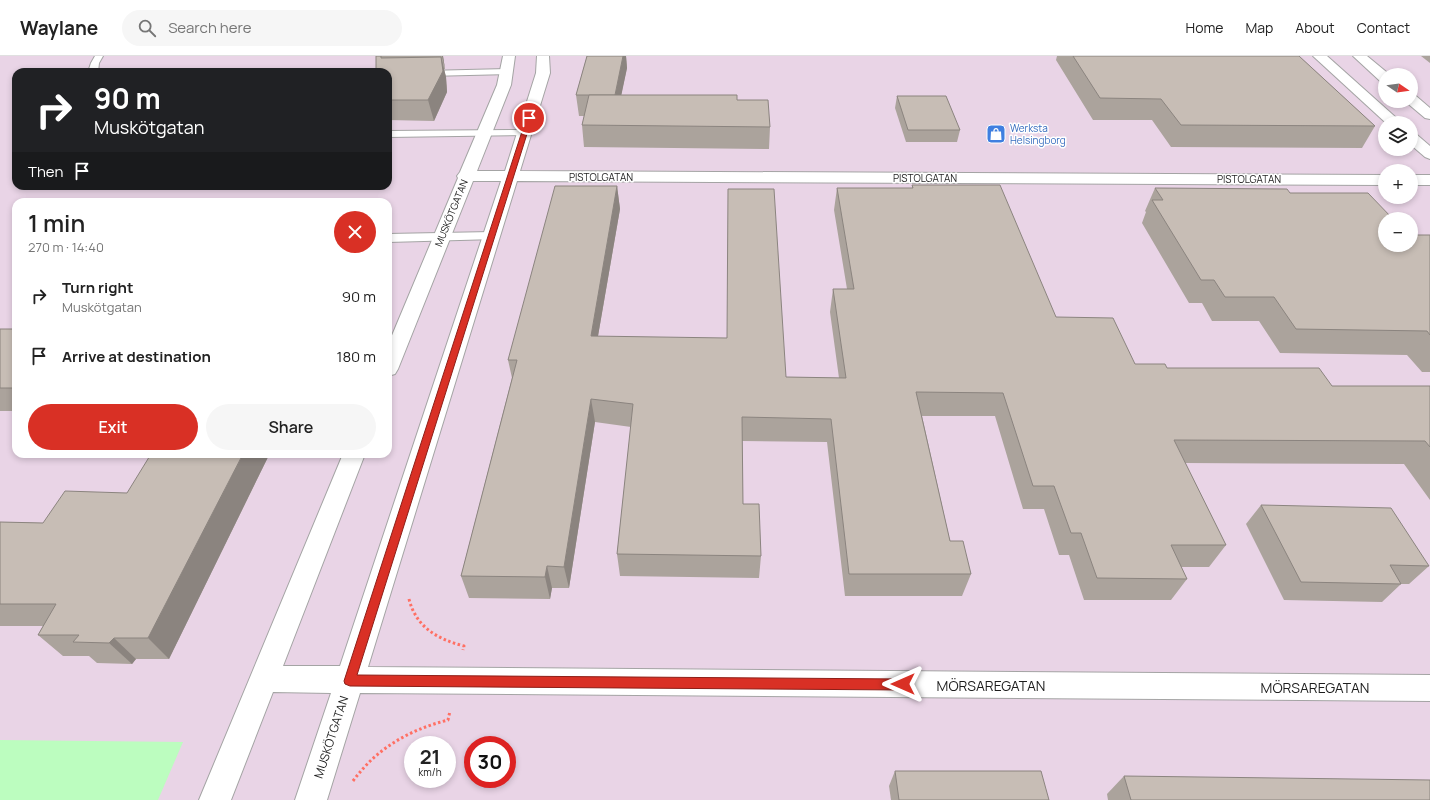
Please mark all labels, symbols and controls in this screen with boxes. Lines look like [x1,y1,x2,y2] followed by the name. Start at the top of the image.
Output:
[122,10,402,46] search box
[20,15,98,41] text: Waylane
[136,17,158,39] icon: search
[168,17,252,38] text: Search here
[1186,18,1223,37] text: Home
[1245,18,1273,37] text: Map
[1295,18,1335,37] text: About
[1357,18,1410,37] text: Contact
[1378,68,1418,108] north arrow
[1378,68,1418,252] map controls
[94,79,161,117] text: 90 m
[28,84,80,136] icon: right
[512,101,546,135] pin
[518,107,540,129] icon: arrive
[94,115,204,139] text: Muskötgatan
[1378,116,1418,156] button: layers
[1010,121,1066,147] place label: Werksta Helsingborg
[985,123,1007,145] shop icon: Werksta Helsingborg
[71,160,93,182] icon: arrive
[28,161,63,182] text: Then
[1378,164,1418,204] button: +
[569,170,633,184] street label: PISTOLGATAN
[893,171,957,185] street label: PISTOLGATAN
[1217,172,1281,186] street label: PISTOLGATAN
[431,177,471,249] street label: MUSKÖTGATAN
[28,206,85,239] text: 1 min
[334,211,376,253] button: close
[1378,212,1418,252] button: −
[28,238,104,256] text: 270 m · 14:40
[62,277,133,298] text: Turn right
[28,285,50,307] icon: right
[342,286,376,307] text: 90 m
[62,298,142,316] text: Muskötgatan
[28,345,50,367] icon: arrive
[62,346,211,367] text: Arrive at destination
[337,346,376,367] text: 180 m
[28,404,198,450] button: Exit
[206,404,376,450] button: Share
[882,663,924,705] position arrow
[937,676,1045,695] street label: MÖRSAREGATAN
[1261,678,1369,697] street label: MÖRSAREGATAN
[310,694,352,780] street label: MUSKÖTGATAN
[464,736,516,788] speed limit sign: 30
[420,743,440,770] text: 21
[418,765,442,779] text: km/h

